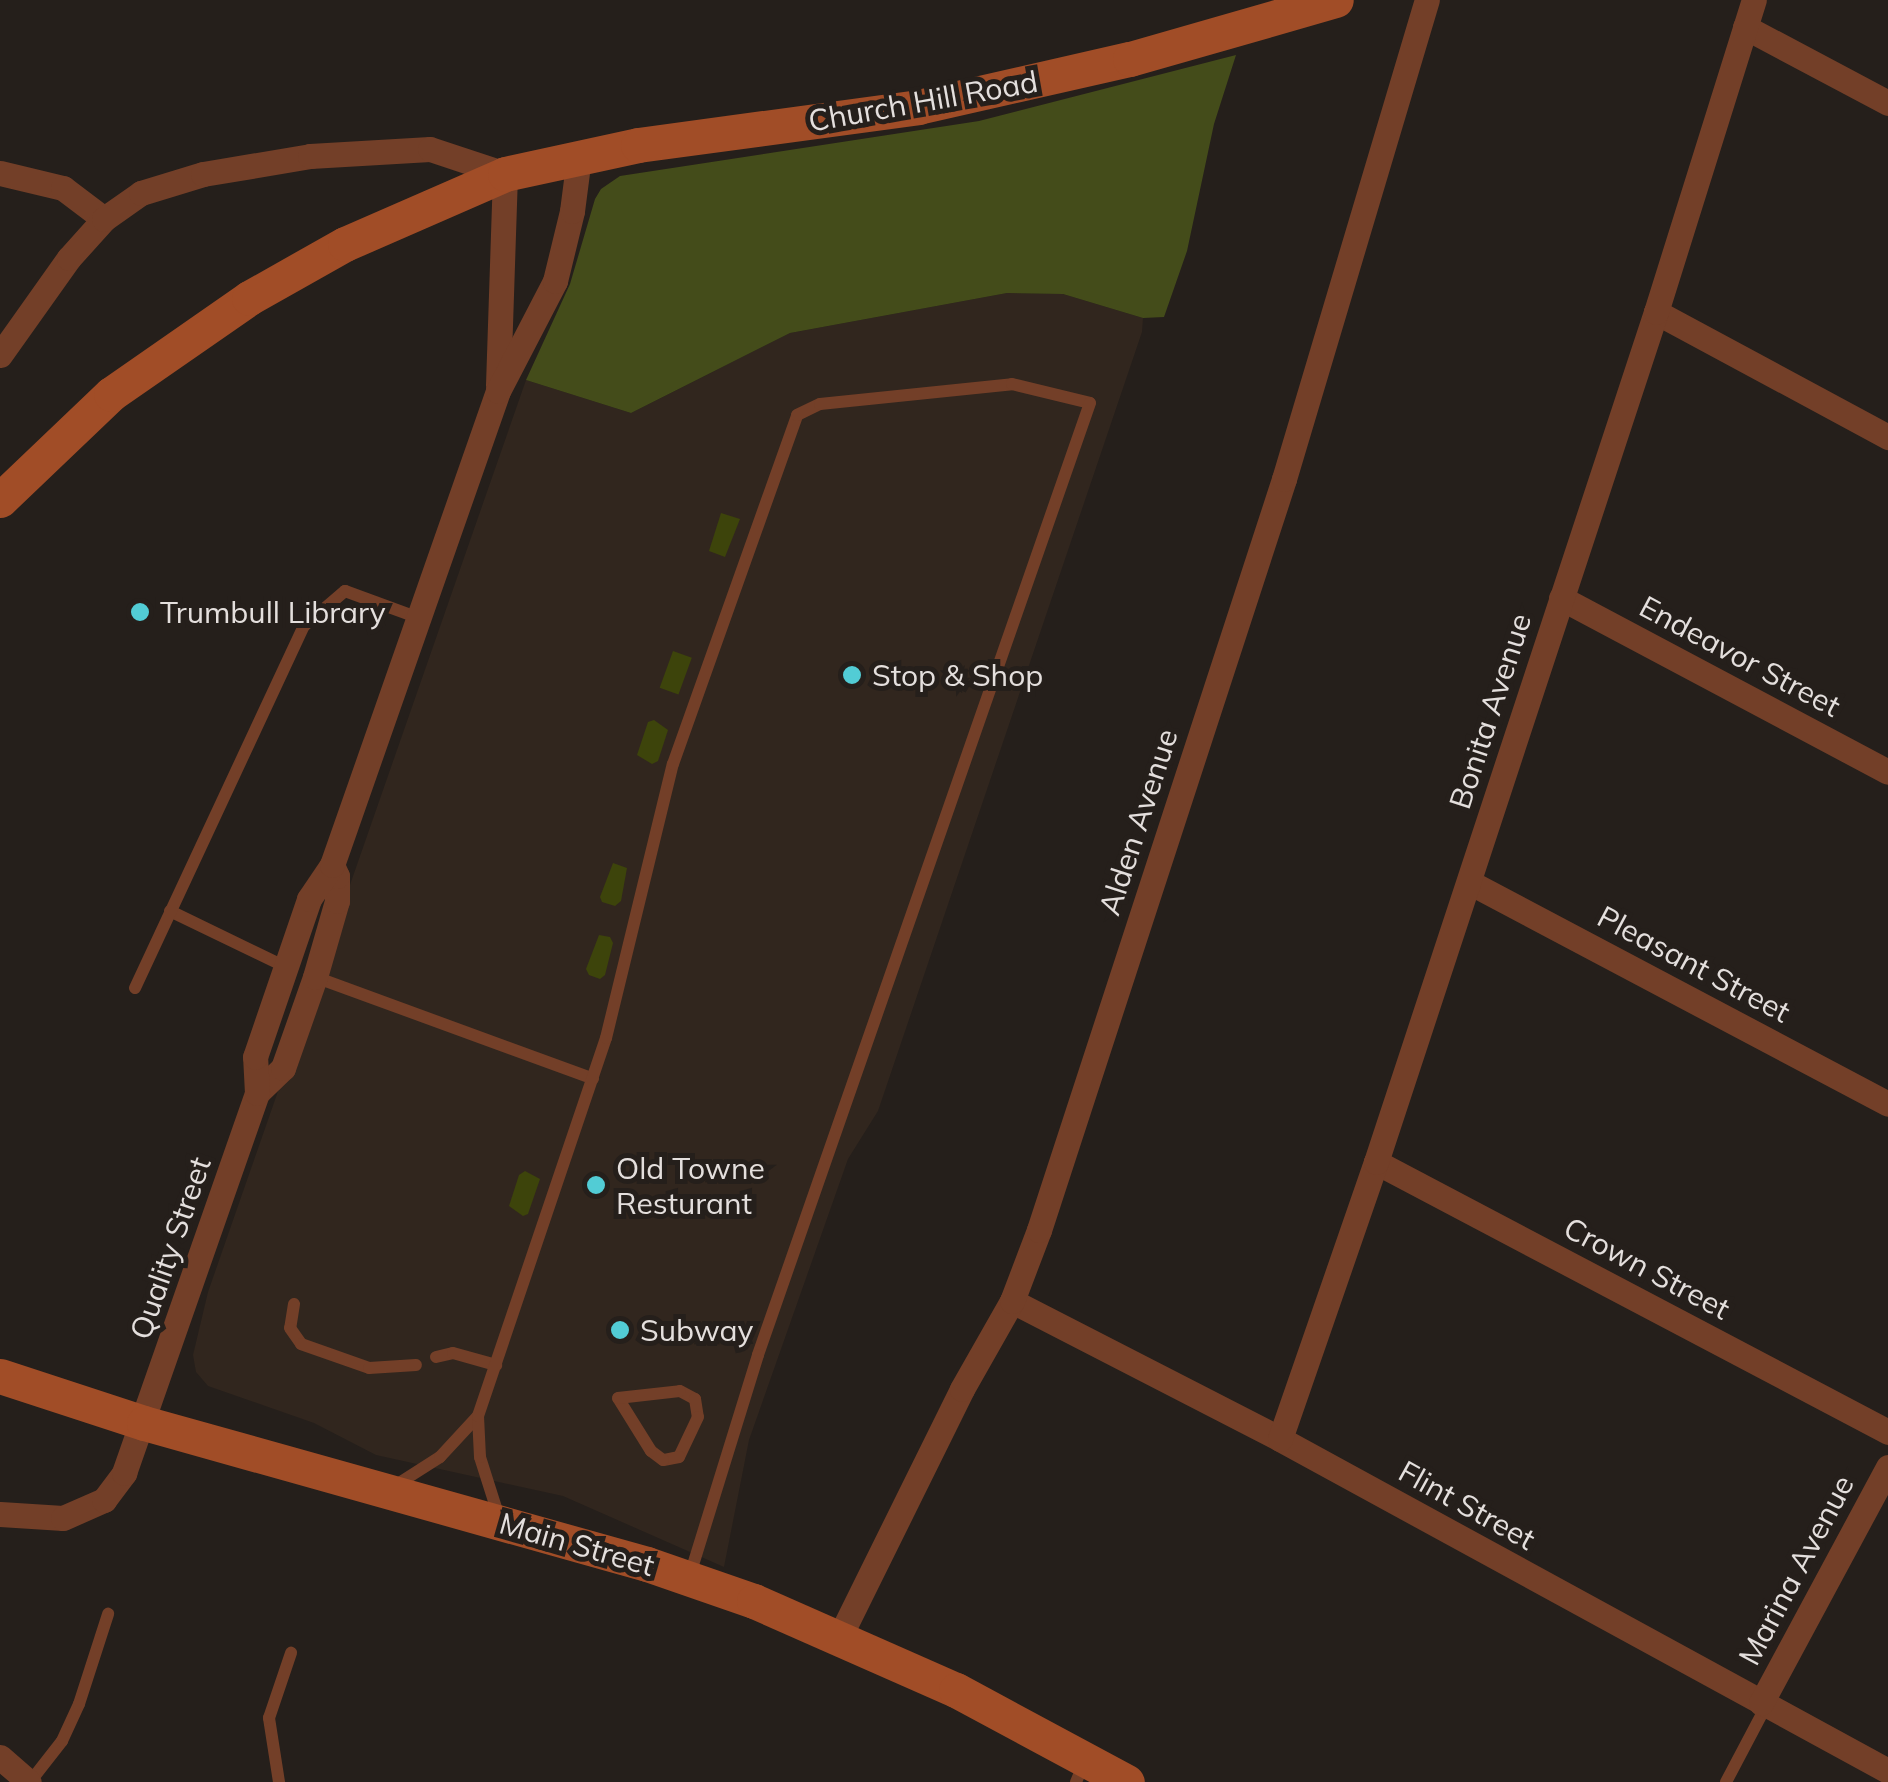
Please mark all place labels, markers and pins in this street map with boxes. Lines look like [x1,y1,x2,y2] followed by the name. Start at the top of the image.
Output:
[160,594,386,630] place label: Trumbull Library
[129,601,151,623] marker: Trumbull Library
[872,657,1043,693] place label: Stop & Shop
[841,664,863,686] marker: Stop & Shop
[616,1150,765,1220] place label: Old Towne Resturant
[585,1174,607,1196] marker: Old Towne Resturant
[640,1312,753,1348] place label: Subway
[609,1319,631,1341] marker: Subway

